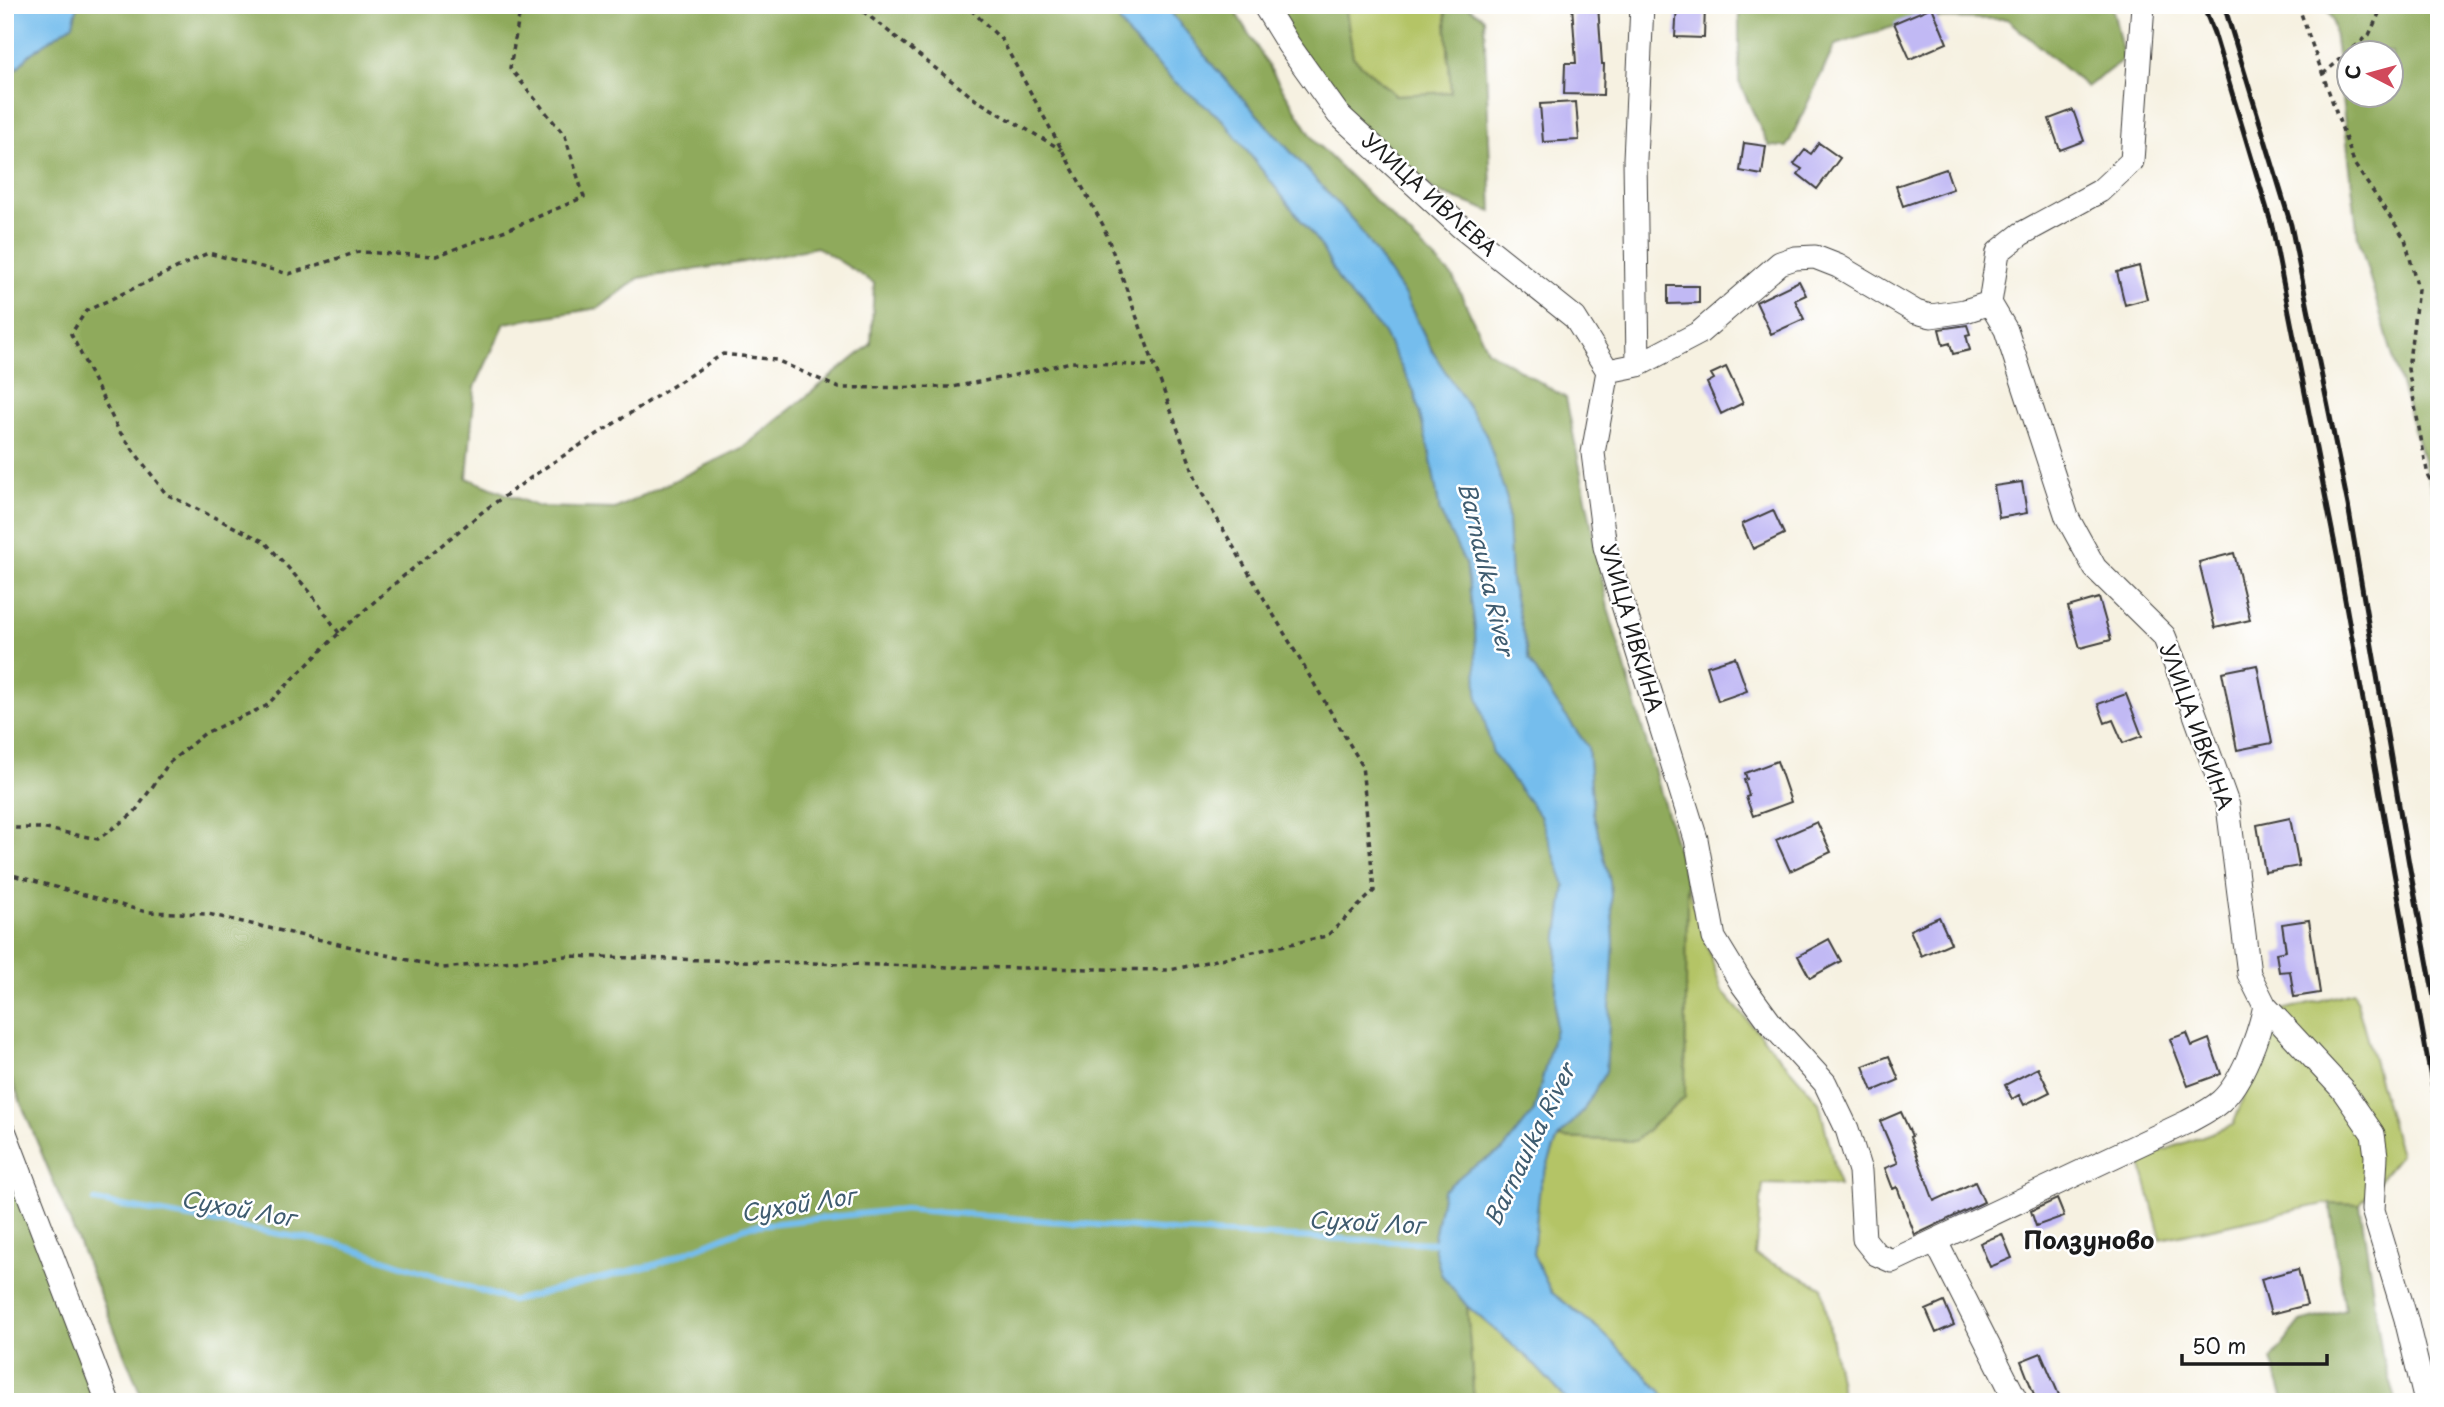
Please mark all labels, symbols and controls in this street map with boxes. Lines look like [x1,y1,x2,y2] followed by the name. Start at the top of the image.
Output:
[2336,38,2406,108] north arrow
[2337,64,2367,81] text: С
[1356,124,1505,263] street label: УЛИЦА ИВЛЕВА
[1451,479,1525,662] water label: Barnaulka River
[1593,539,1672,716] street label: УЛИЦА ИВКИНА
[2153,639,2243,814] street label: УЛИЦА ИВКИНА
[1474,1054,1585,1231] water label: Barnaulka River
[738,1177,861,1230] water label: Сухой Лог
[178,1180,302,1235] water label: Сухой Лог
[1308,1201,1428,1242] water label: Сухой Лог
[2024,1221,2154,1257] district label: Ползуново
[2182,1323,2327,1367] scale bar
[2192,1329,2246,1361] text: 50 m

